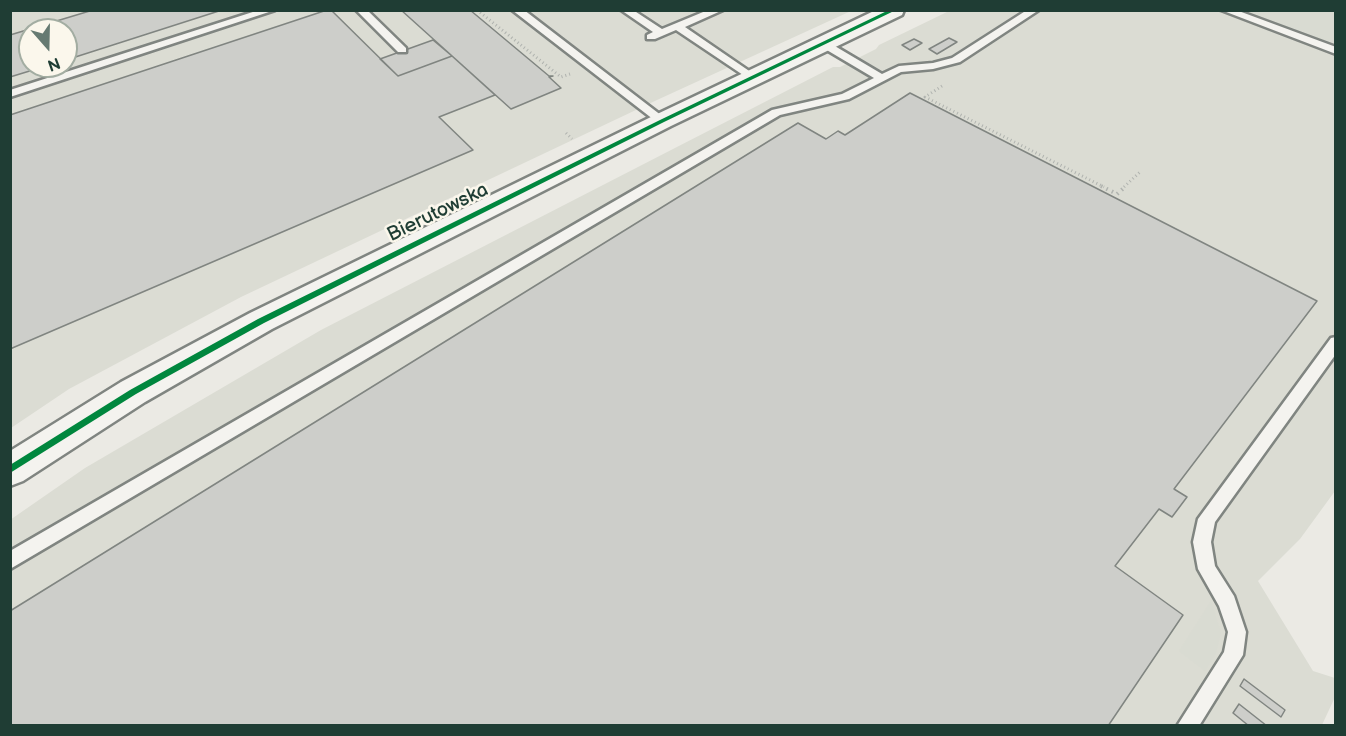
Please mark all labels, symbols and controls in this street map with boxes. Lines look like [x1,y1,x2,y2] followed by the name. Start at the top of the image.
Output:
[18,18,78,78] north arrow
[45,53,63,74] text: N
[384,178,492,248] street label: Bierutowska

